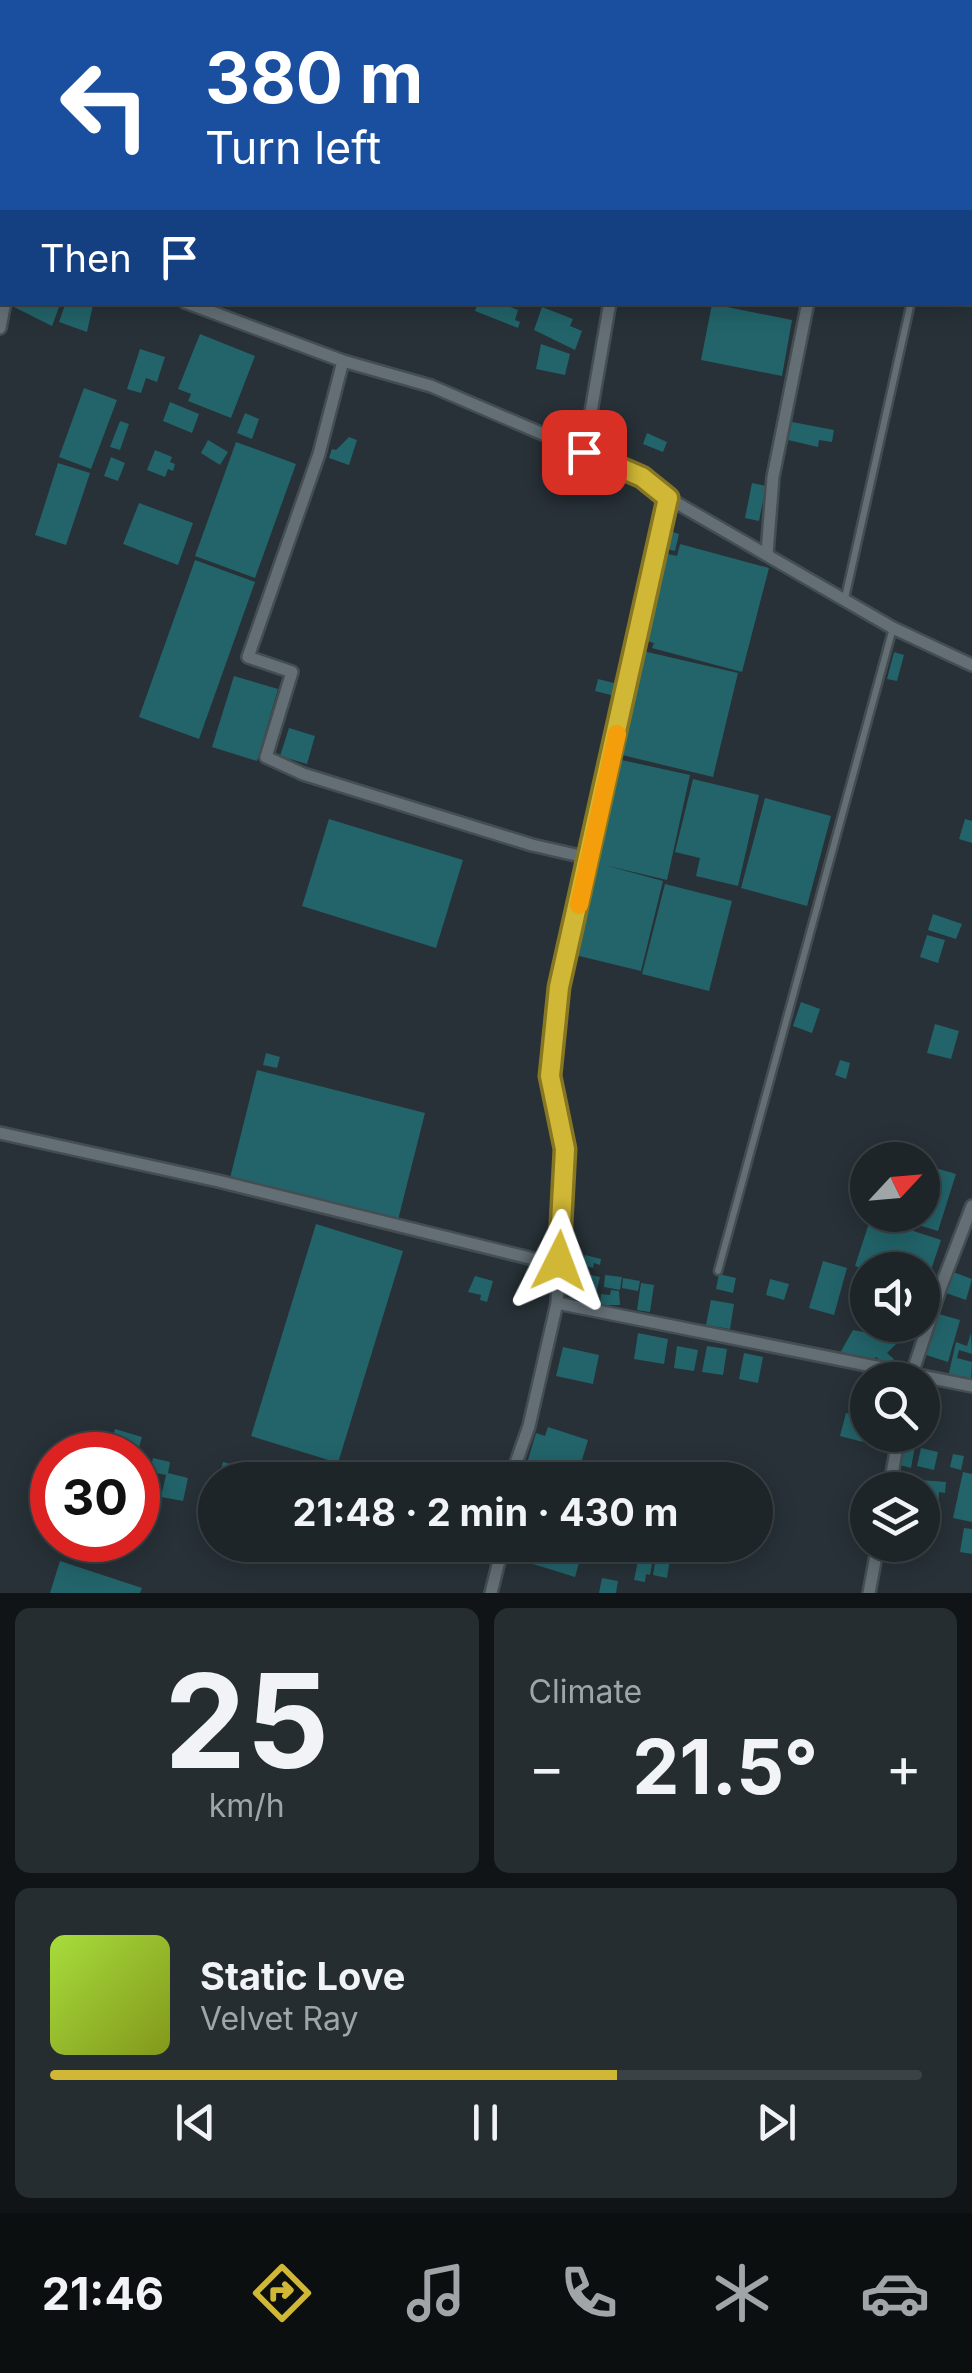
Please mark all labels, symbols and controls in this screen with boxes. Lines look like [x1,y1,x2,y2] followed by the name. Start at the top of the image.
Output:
[205,35,423,120] text: 380 m
[40,40,170,170] icon: left
[205,120,381,175] text: Turn left
[152,230,207,285] icon: arrive
[40,235,132,281] text: Then
[542,410,627,495] pin
[557,425,612,480] icon: arrive
[850,1142,940,1232] north arrow
[850,1142,940,1562] map controls
[507,1209,611,1313] position arrow
[850,1252,940,1342] button: sound
[850,1362,940,1452] button: search
[30,1432,160,1562] speed limit sign: 30
[850,1472,940,1562] button: layers
[293,1489,678,1535] text: 21:48 · 2 min · 430 m
[164,1642,329,1799] text: 25
[529,1672,642,1711] text: Climate
[632,1721,818,1812] text: 21.5°
[529,1734,565,1800] text: −
[886,1734,922,1800] text: +
[209,1786,285,1825] text: km/h
[200,1953,405,1999] text: Static Love
[200,1999,358,2038] text: Velvet Ray
[168,2095,223,2150] icon: previous
[458,2095,513,2150] icon: pause
[749,2095,804,2150] icon: next
[247,2258,317,2328] icon: directions
[401,2258,471,2328] icon: music
[554,2258,624,2328] icon: phone
[707,2258,777,2328] icon: climate
[860,2258,930,2328] icon: car
[42,2266,164,2321] text: 21:46

